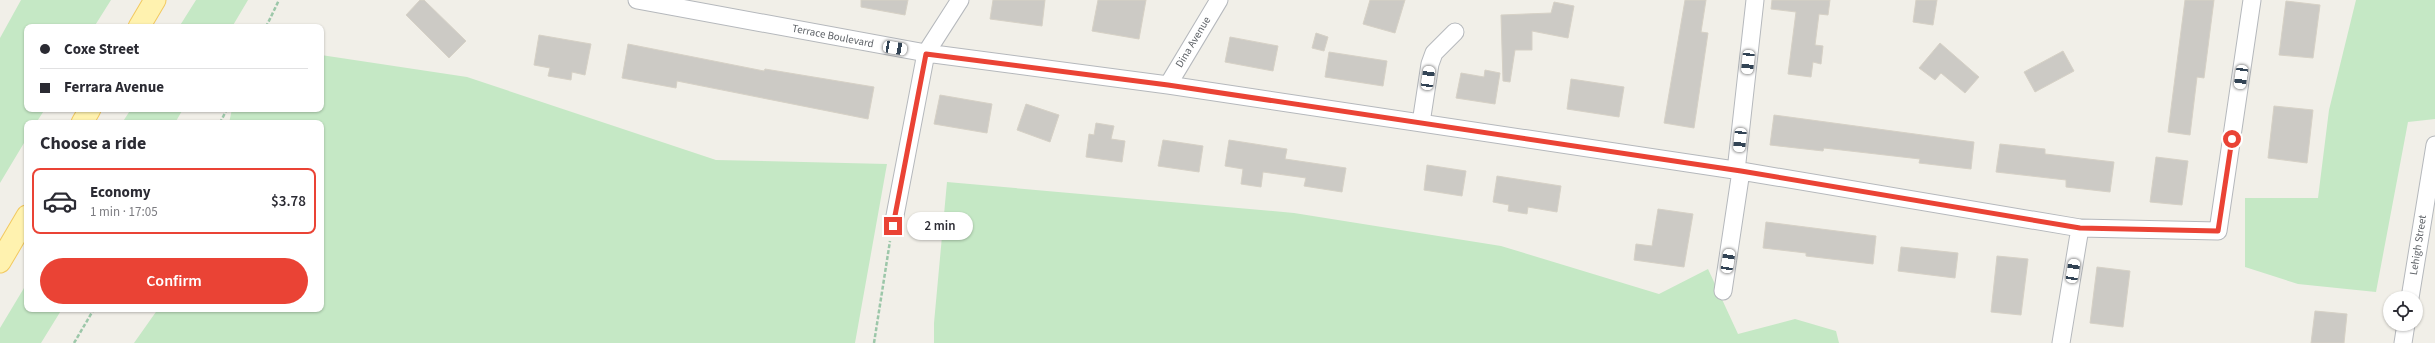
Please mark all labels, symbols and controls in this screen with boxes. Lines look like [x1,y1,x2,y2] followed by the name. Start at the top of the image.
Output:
[1172,13,1214,70] street label: Dina Avenue
[791,21,875,51] street label: Terrace Boulevard
[64,39,139,60] text: Coxe Street
[882,40,908,56] car
[1741,49,1755,75] car
[2233,64,2249,90] car
[1420,65,1436,91] car
[64,77,164,98] text: Ferrara Avenue
[1733,127,1747,153] car
[2223,130,2241,148] route start
[40,131,146,156] text: Choose a ride
[90,182,151,203] text: Economy
[42,183,78,219] icon: car
[271,191,306,212] text: $3.78
[90,203,158,221] text: 1 min · 17:05
[907,212,973,240] callout: 2 min
[2406,214,2430,276] street label: Lehigh Street
[884,217,902,235] route end
[925,217,955,235] text: 2 min
[1720,248,1736,274] car
[40,258,308,304] button: Confirm
[2065,258,2081,284] car
[2383,291,2423,331] map controls
[2383,291,2423,331] button: locate

